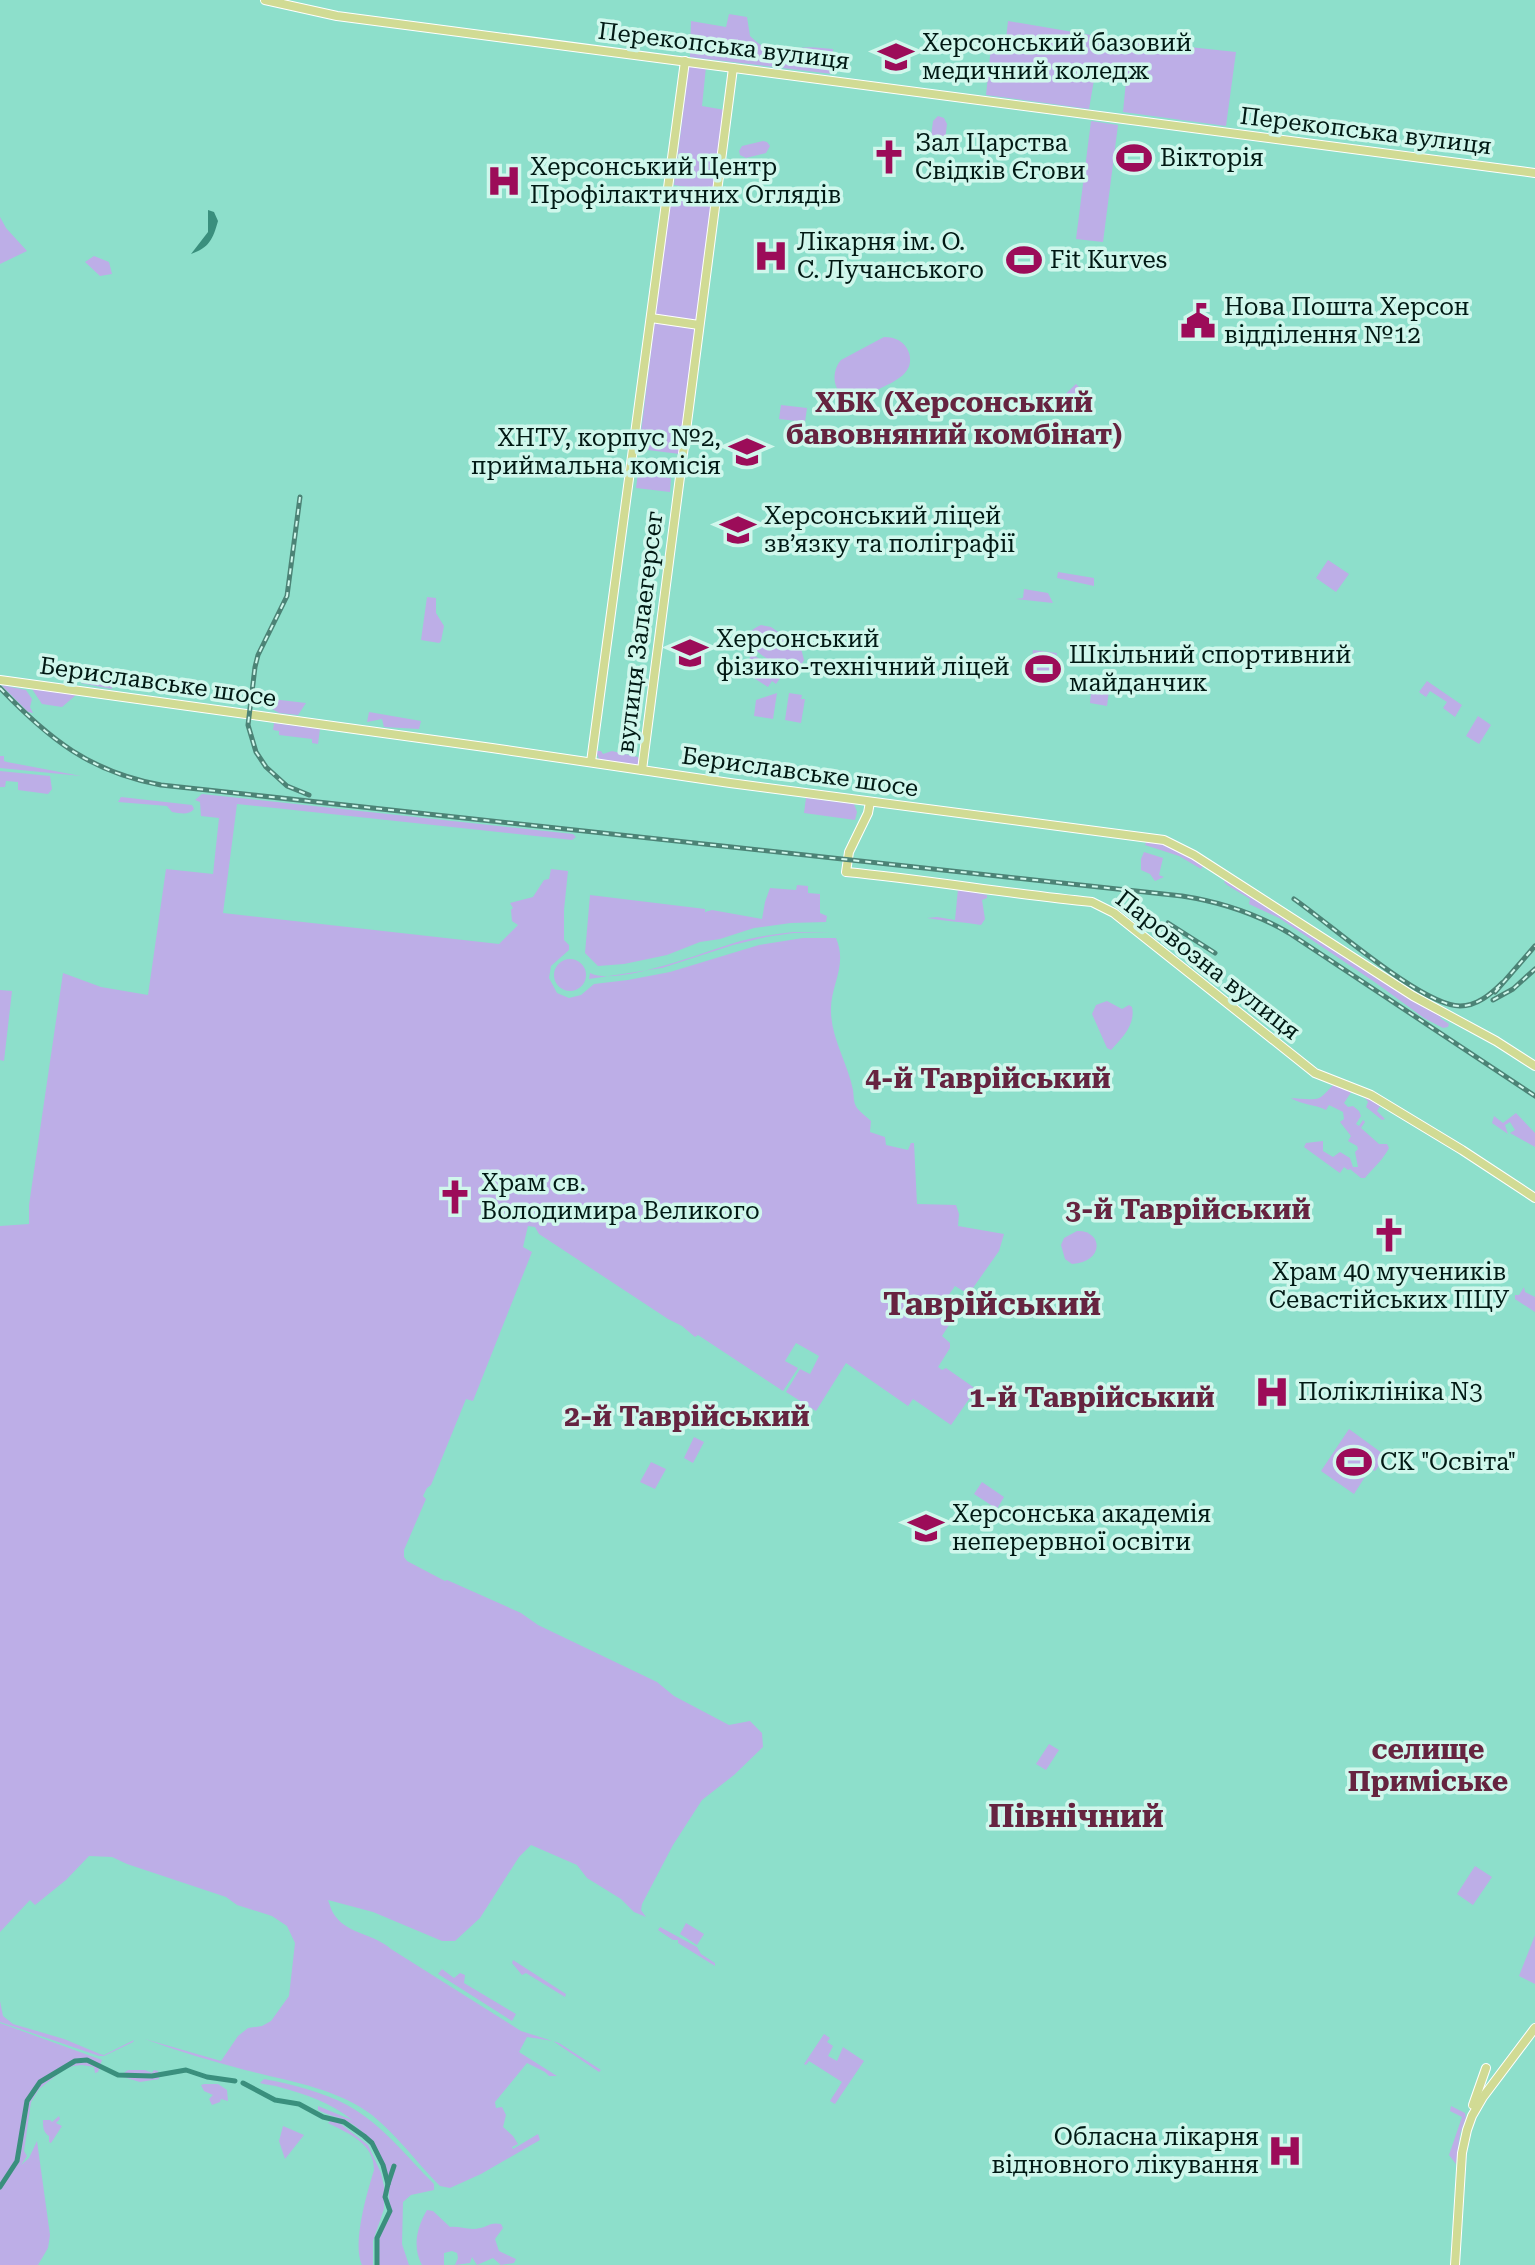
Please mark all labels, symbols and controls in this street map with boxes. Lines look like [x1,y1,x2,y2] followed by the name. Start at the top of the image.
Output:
[597,17,851,75] street label: Перекопська вулиця
[922,29,1192,85] place label: Херсонський базовий медичний коледж
[877,38,915,76] school or university icon: Херсонський базовий медичний коледж
[1239,102,1493,160] street label: Перекопська вулиця
[915,129,1086,185] place label: Зал Царства Свідків Єгови
[870,138,908,176] church icon: Зал Царства Свідків Єгови
[1115,139,1153,177] sports icon: Вікторія
[1160,144,1264,172] place label: Вікторія
[530,153,841,209] place label: Херсонський Центр Профілактичних Оглядів
[485,162,523,200] hospital icon: Херсонський Центр Профілактичних Оглядів
[797,228,984,284] place label: Лікарня ім. О. С. Лучанського
[752,237,790,275] hospital icon: Лікарня ім. О. С. Лучанського
[1005,241,1043,279] sports icon: Fit Kurves
[1050,246,1167,274] place label: Fit Kurves
[1224,293,1469,349] place label: Нова Пошта Херсон відділення №12
[1179,302,1217,340] public building icon: Нова Пошта Херсон відділення №12
[786,386,1122,451] district label: ХБК (Херсонський бавовняний комбінат)
[471,424,721,480] place label: ХНТУ, корпус №2, приймальна комісія
[728,433,766,471] school or university icon: ХНТУ, корпус №2, приймальна комісія
[764,502,1015,558] place label: Херсонський ліцей зв’язку та поліграфії
[611,509,669,755] street label: вулиця Залаегерсег
[719,511,757,549] school or university icon: Херсонський ліцей зв’язку та поліграфії
[716,625,1010,681] place label: Херсонський фізико-технічний ліцей
[671,634,709,672] school or university icon: Херсонський фізико-технічний ліцей
[1069,641,1351,697] place label: Шкільний спортивний майданчик
[1024,650,1062,688] sports icon: Шкільний спортивний майданчик
[38,652,278,712] street label: Бериславське шосе
[680,742,920,802] street label: Бериславське шосе
[1110,884,1306,1046] street label: Паровозна вулиця
[865,1062,1111,1095] district label: 4-й Таврійський
[481,1169,760,1225] place label: Храм св. Володимира Великого
[436,1178,474,1216] church icon: Храм св. Володимира Великого
[1065,1193,1311,1226] district label: 3-й Таврійський
[1370,1216,1408,1254] church icon: Храм 40 мучеників Севастійських ПЦУ
[1269,1258,1510,1314] place label: Храм 40 мучеників Севастійських ПЦУ
[883,1285,1101,1323] district label: Таврійський
[1253,1373,1291,1411] hospital icon: Поліклініка N3
[1298,1378,1483,1406] place label: Поліклініка N3
[969,1381,1215,1414] district label: 1-й Таврійський
[564,1400,810,1433] district label: 2-й Таврійський
[1335,1443,1373,1481] sports icon: СК "Освіта"
[1380,1448,1516,1476] place label: СК "Освіта"
[952,1500,1211,1556] place label: Херсонська академія неперервної освіти
[907,1509,945,1547] school or university icon: Херсонська академія неперервної освіти
[1348,1733,1508,1798] district label: селище Приміське
[988,1797,1164,1835] district label: Північний
[991,2123,1259,2179] place label: Обласна лікарня відновного лікування
[1266,2132,1304,2170] hospital icon: Обласна лікарня відновного лікування

